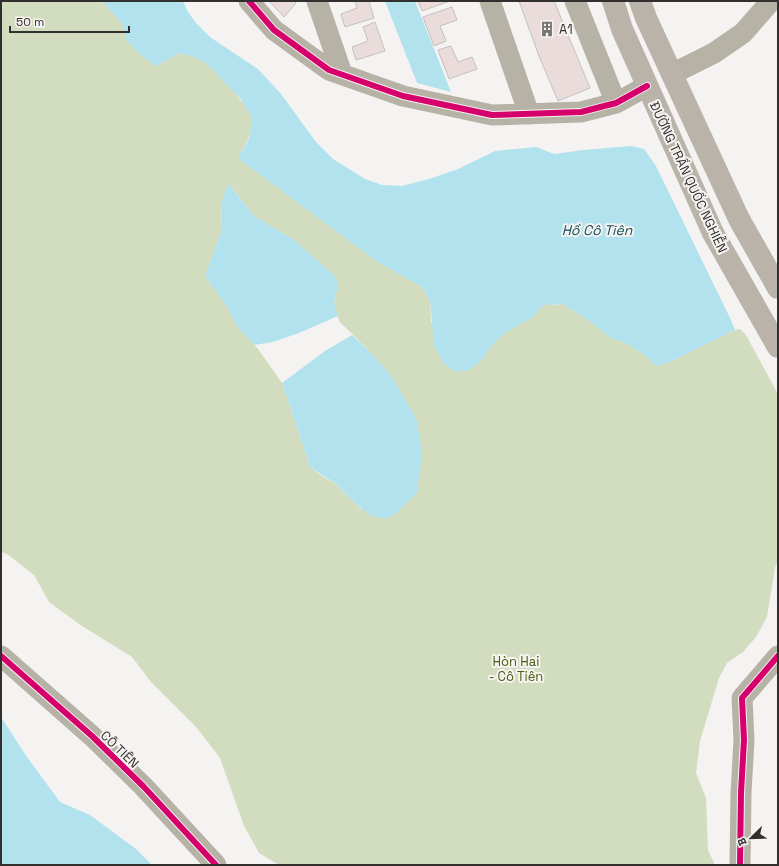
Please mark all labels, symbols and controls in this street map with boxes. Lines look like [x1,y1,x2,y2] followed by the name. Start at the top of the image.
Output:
[10,8,129,34] scale bar
[16,14,44,30] text: 50 m
[538,20,556,38] building icon: A1
[559,21,573,38] place label: A1
[646,98,733,256] street label: ĐƯỜNG TRẦN QUỐC NGHIỄN
[562,221,633,239] water label: Hồ Cô Tiên
[489,653,543,685] park label: Hòn Hai - Cô Tiên
[97,727,142,772] street label: CÔ TIÊN
[731,818,771,858] north arrow
[734,836,750,848] text: B

